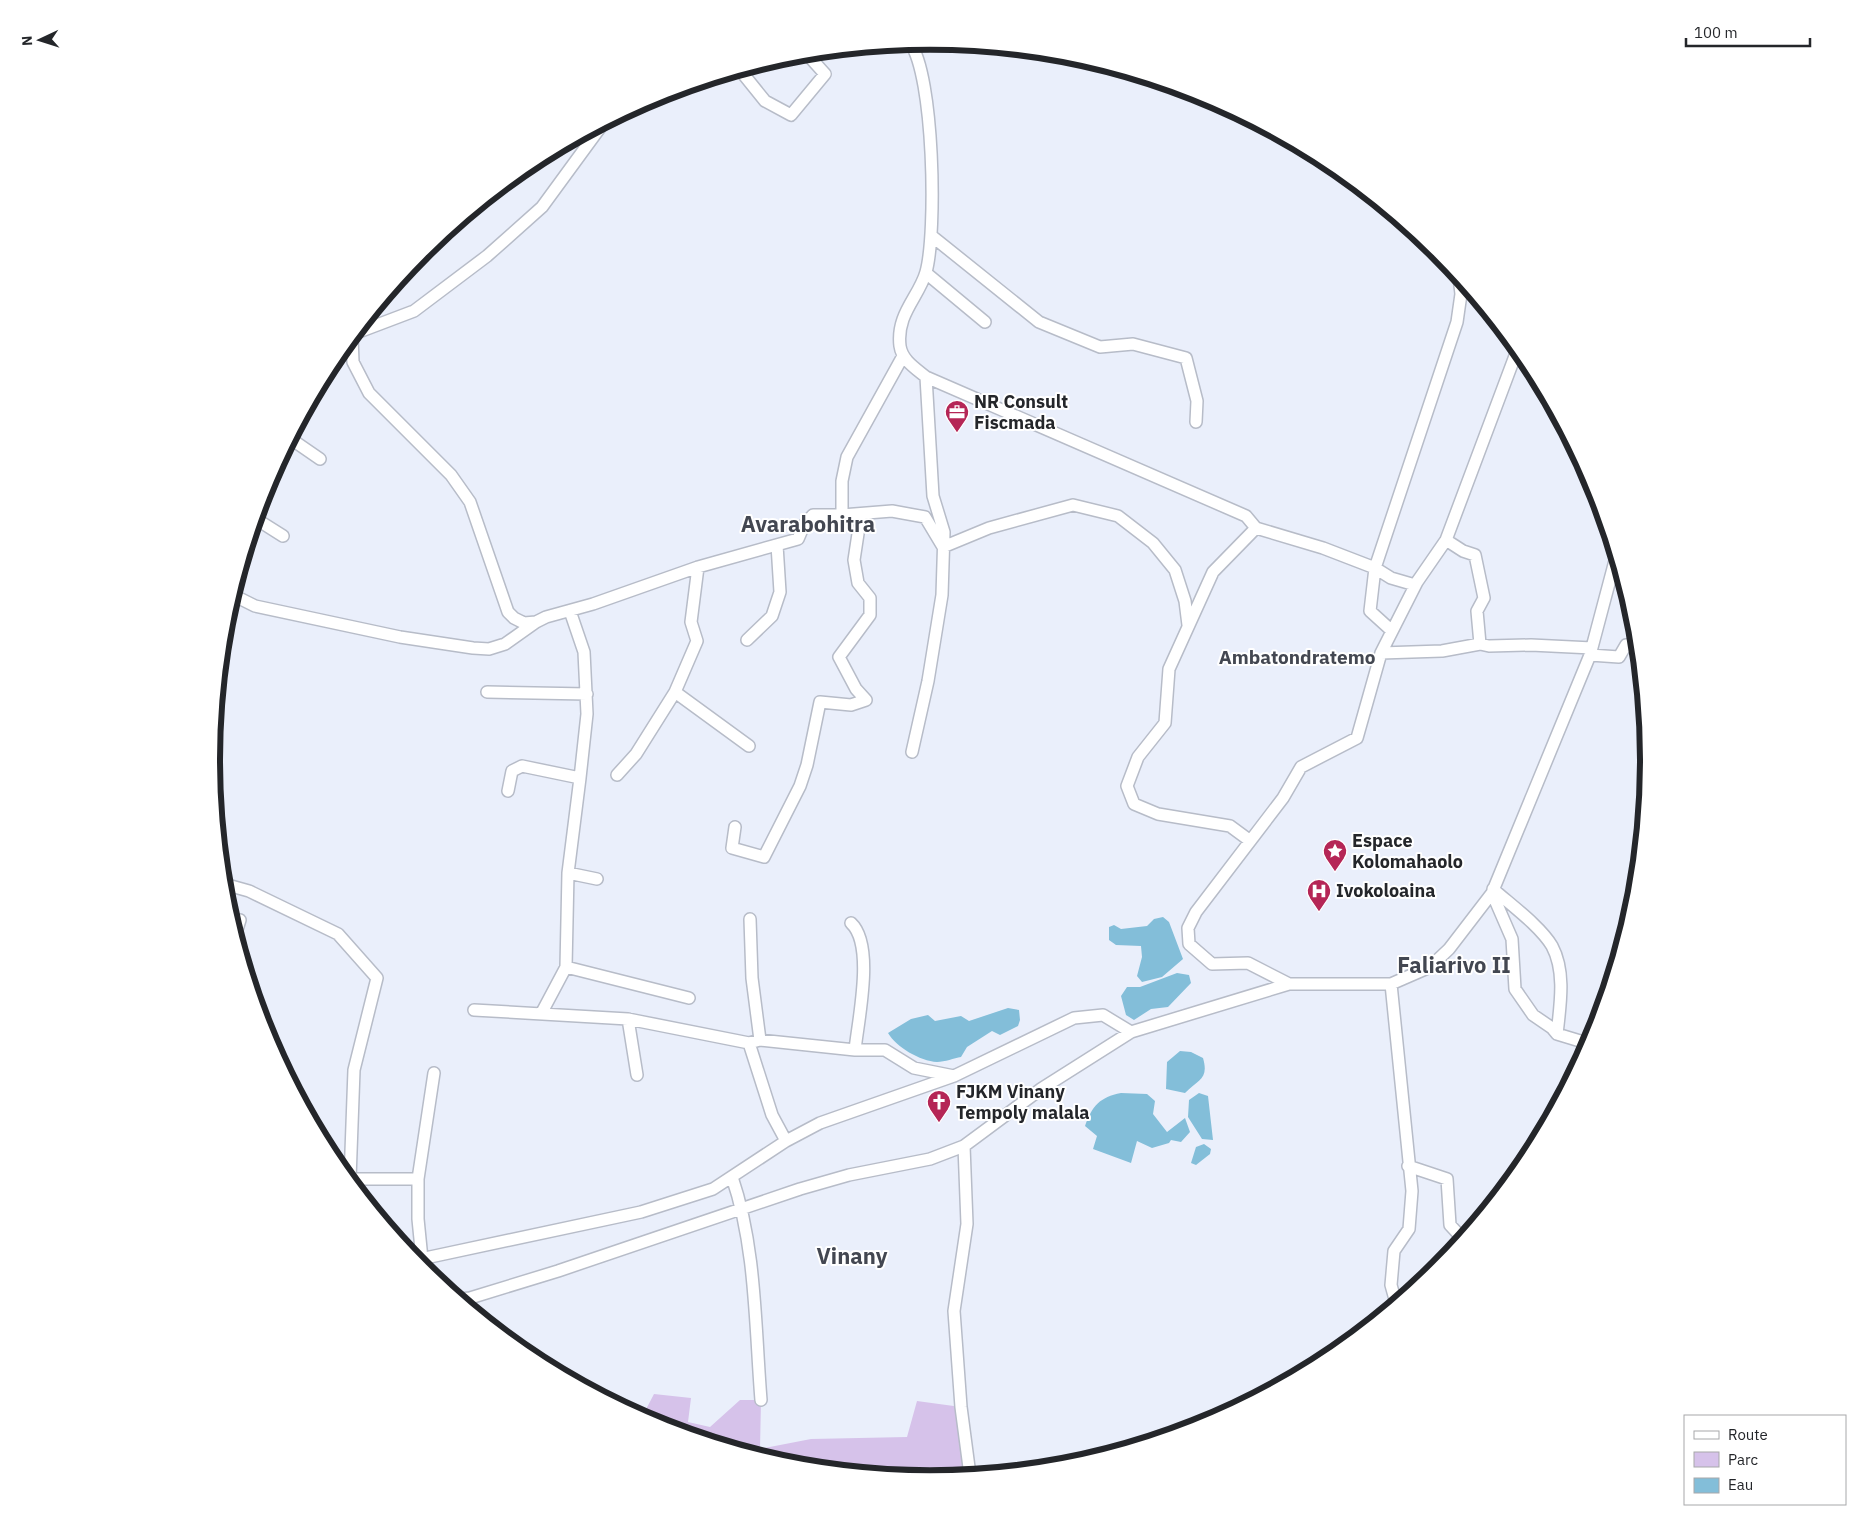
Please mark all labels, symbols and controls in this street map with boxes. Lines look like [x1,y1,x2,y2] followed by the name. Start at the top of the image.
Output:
[15,15,65,65] north arrow
[1686,15,1810,47] scale bar
[1694,23,1738,42] text: 100 m
[18,35,36,47] text: N
[974,390,1068,434] place label: NR Consult Fiscmada
[944,399,970,433] office icon: NR Consult Fiscmada
[741,509,875,538] district label: Avarabohitra
[1219,645,1376,669] district label: Ambatondratemo
[1352,829,1463,873] place label: Espace Kolomahaolo
[1322,838,1348,872] place icon: Espace Kolomahaolo
[1306,878,1332,912] hospital icon: Ivokoloaina
[1336,879,1435,902] place label: Ivokoloaina
[1397,950,1511,979] district label: Faliarivo II
[956,1080,1090,1124] place label: FJKM Vinany Tempoly malala
[926,1089,952,1123] church icon: FJKM Vinany Tempoly malala
[817,1241,888,1270] district label: Vinany
[1684,1415,1846,1505] legend
[1728,1425,1768,1444] text: Route
[1728,1450,1758,1469] text: Parc
[1728,1475,1753,1494] text: Eau

